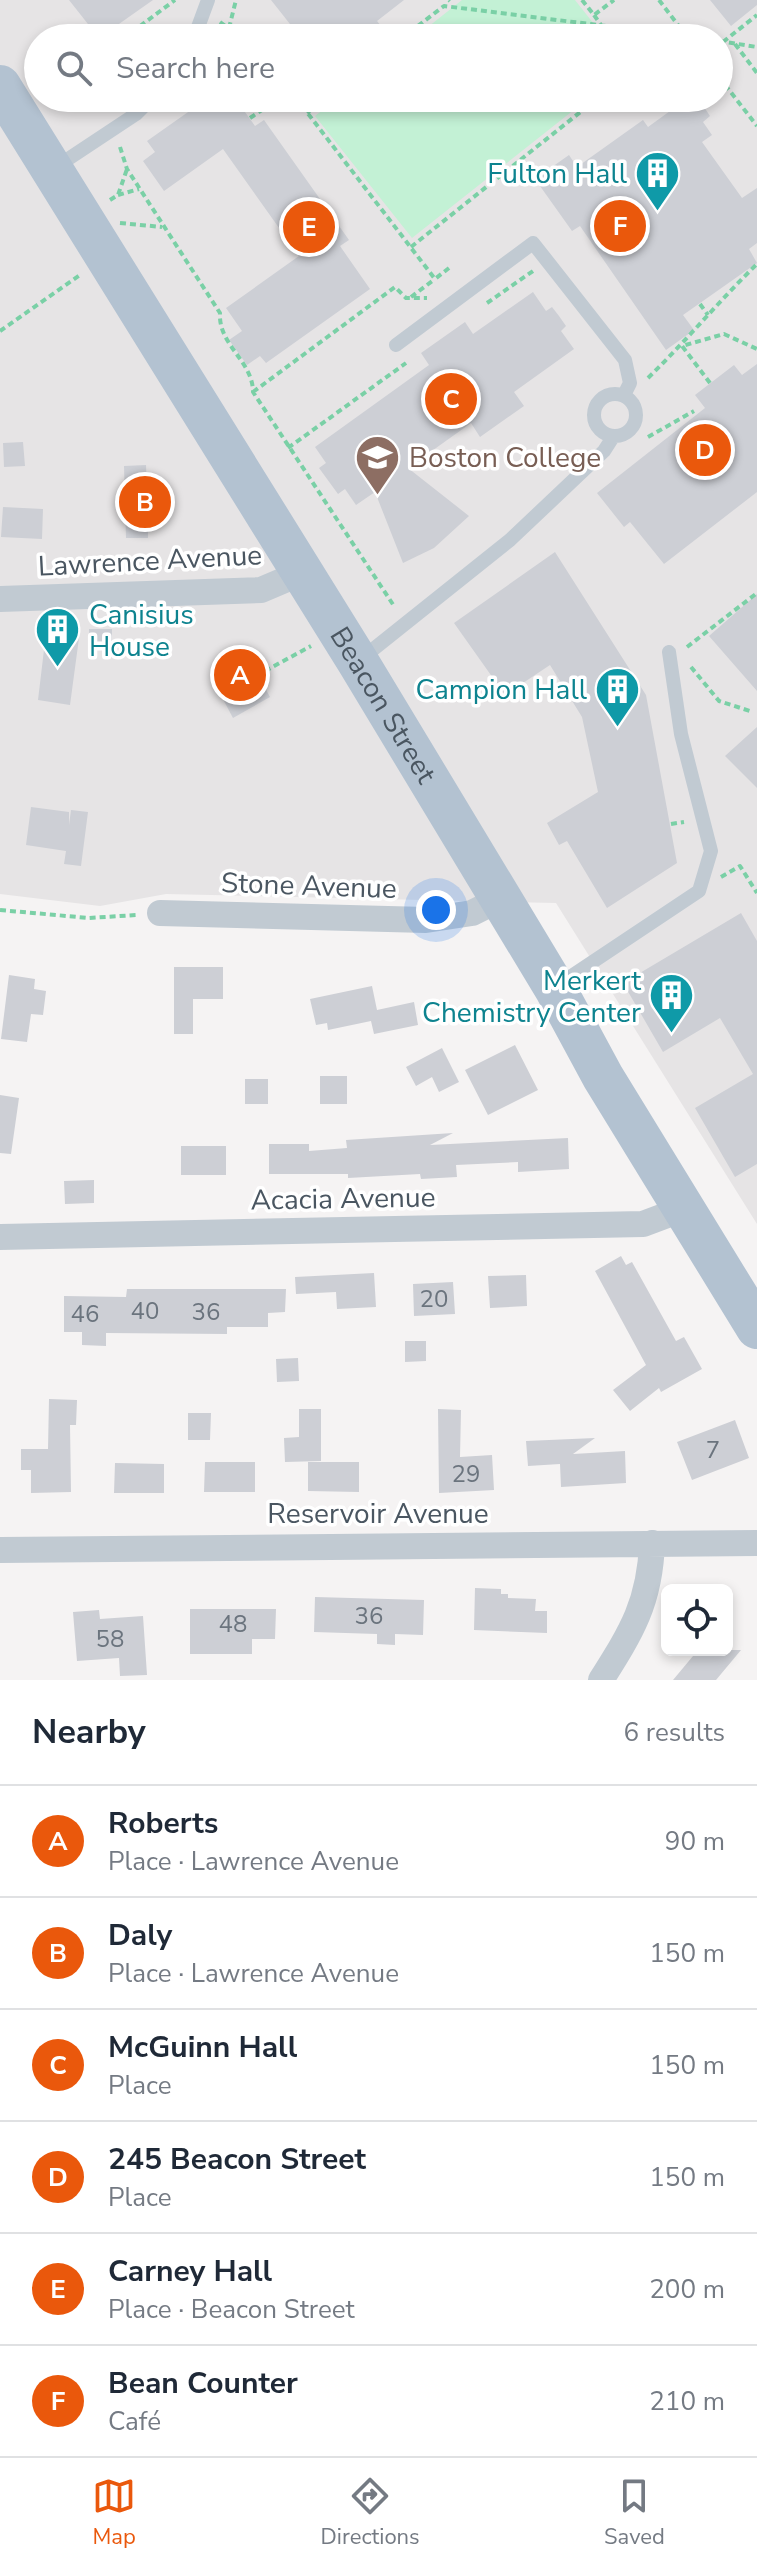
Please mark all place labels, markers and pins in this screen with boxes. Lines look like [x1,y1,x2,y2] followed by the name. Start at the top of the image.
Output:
[634,149,682,212] building icon: Fulton Hall
[487,155,628,193] place label: Fulton Hall
[594,196,646,256] pin: F
[283,197,335,257] pin: E
[425,369,477,429] pin: C
[679,420,731,480] pin: D
[354,433,402,496] school or university icon: Boston College
[409,439,601,477] place label: Boston College
[119,472,171,532] pin: B
[89,596,194,666] place label: Canisius House
[34,606,82,669] building icon: Canisius House
[214,645,266,705] pin: A
[594,665,642,728] building icon: Campion Hall
[416,671,588,709] place label: Campion Hall
[422,962,641,1032] place label: Merkert Chemistry Center
[648,972,696,1035] building icon: Merkert Chemistry Center

